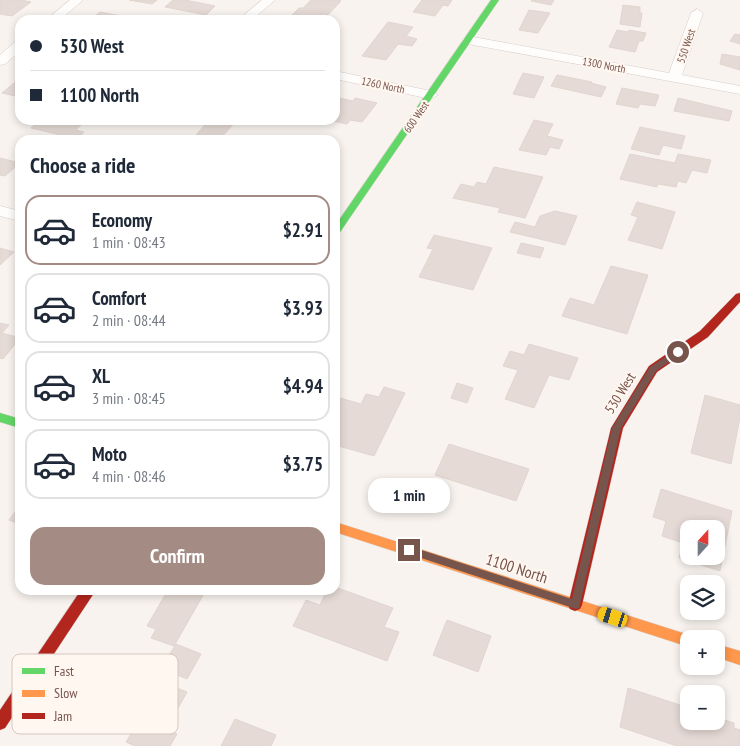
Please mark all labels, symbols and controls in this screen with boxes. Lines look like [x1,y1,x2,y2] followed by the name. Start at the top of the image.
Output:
[674,27,698,65] street label: 550 West
[60,34,124,58] text: 530 West
[581,54,627,76] street label: 1300 North
[360,74,406,96] street label: 1260 North
[60,83,139,107] text: 1100 North
[400,99,432,135] street label: 600 West
[30,151,135,179] text: Choose a ride
[32,208,77,253] icon: car
[92,208,152,232] text: Economy
[283,218,323,242] text: $2.91
[92,232,166,252] text: 1 min · 08:43
[32,286,77,331] icon: car
[92,286,146,310] text: Comfort
[283,296,323,320] text: $3.93
[92,310,166,330] text: 2 min · 08:44
[667,341,689,363] route start
[32,364,77,409] icon: car
[92,364,110,388] text: XL
[600,369,640,417] street label: 530 West
[283,374,323,398] text: $4.94
[92,388,166,408] text: 3 min · 08:45
[32,442,77,487] icon: car
[92,442,127,466] text: Moto
[283,452,323,476] text: $3.75
[92,466,166,486] text: 4 min · 08:46
[368,478,450,512] callout: 1 min
[393,485,425,505] text: 1 min
[680,520,725,565] north arrow
[680,520,725,730] map controls
[30,527,325,585] button: Confirm
[398,539,420,561] route end
[484,549,550,587] street label: 1100 North
[680,575,725,620] button: layers
[596,605,629,629] car
[680,630,725,675] button: +
[12,654,178,734] legend
[54,662,74,680] text: Fast
[54,684,78,702] text: Slow
[680,685,725,730] button: −
[53,707,72,725] text: Jam

